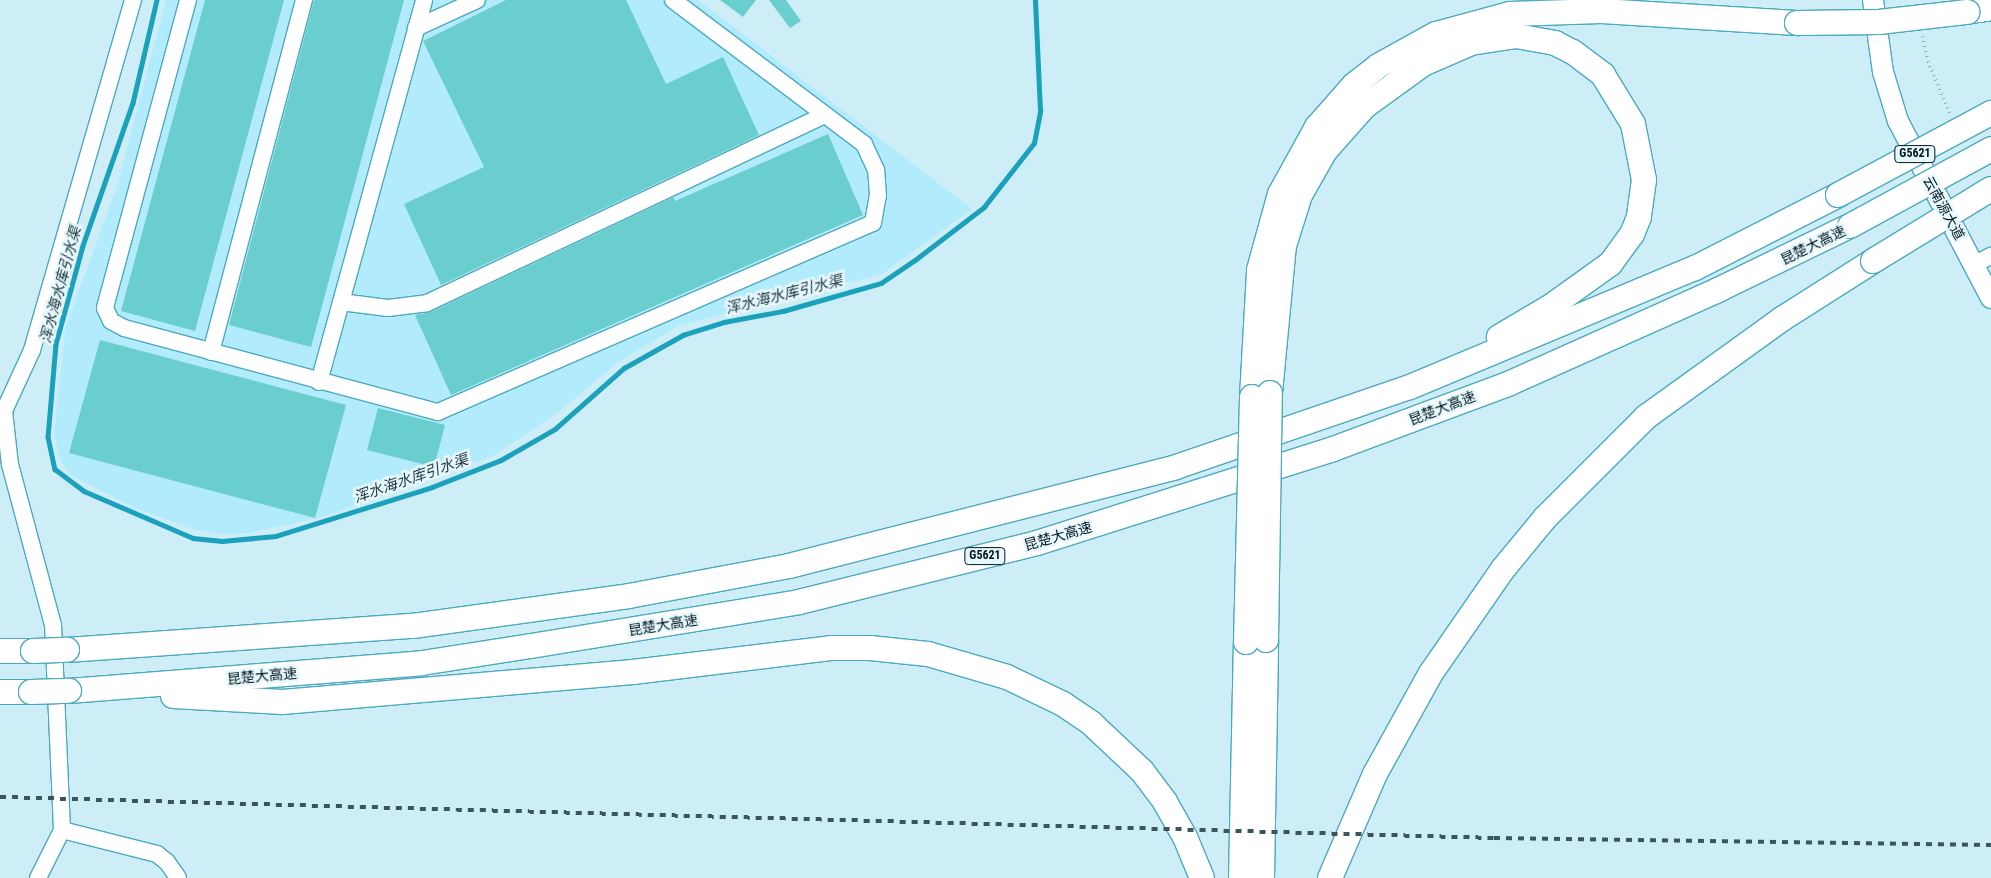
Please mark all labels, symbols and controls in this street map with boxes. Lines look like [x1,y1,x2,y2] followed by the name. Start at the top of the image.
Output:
[1894,144,1936,164] road number: G5621
[1920,173,1968,243] street label: 云南源大道
[1778,222,1848,268] street label: 昆楚大高速
[37,225,85,345] water label: 浑水海水库引水渠
[724,272,844,318] water label: 浑水海水库引水渠
[1406,388,1478,428] street label: 昆楚大高速
[351,451,471,507] water label: 浑水海水库引水渠
[1022,518,1094,554] street label: 昆楚大高速
[964,546,1006,566] road number: G5621
[627,611,699,639] street label: 昆楚大高速
[226,665,298,687] street label: 昆楚大高速

